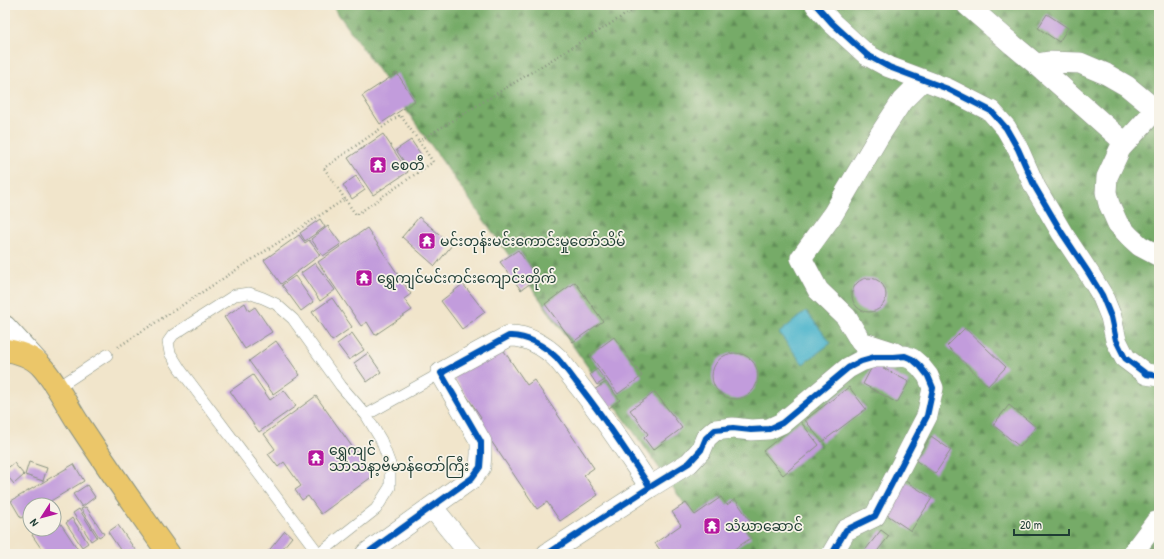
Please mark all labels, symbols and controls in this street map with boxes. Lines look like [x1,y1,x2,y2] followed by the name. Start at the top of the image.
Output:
[368,155,388,175] temple icon: စေတီ
[391,155,425,174] place label: စေတီ
[417,231,437,251] temple icon: မင်းတုန်းမင်းကောင်းမှုတော်သိမ်
[440,231,626,253] place label: မင်းတုန်းမင်းကောင်းမှုတော်သိမ်
[354,268,374,288] temple icon: ရွှေကျင်မင်းကင်းကျောင်းတိုက်
[377,268,557,290] place label: ရွှေကျင်မင်းကင်းကျောင်းတိုက်
[329,440,469,478] place label: ရွှေကျင် သာသနာ့ဗိမာန်တော်ကြီး
[306,448,326,468] temple icon: ရွှေကျင် သာသနာ့ဗိမာန်တော်ကြီး
[22,497,62,537] north arrow
[1014,511,1069,537] scale bar
[26,516,41,529] text: N
[702,516,722,536] temple icon: သံဃာဆောင်
[725,516,803,535] place label: သံဃာဆောင်
[1020,516,1042,533] text: 20 m

